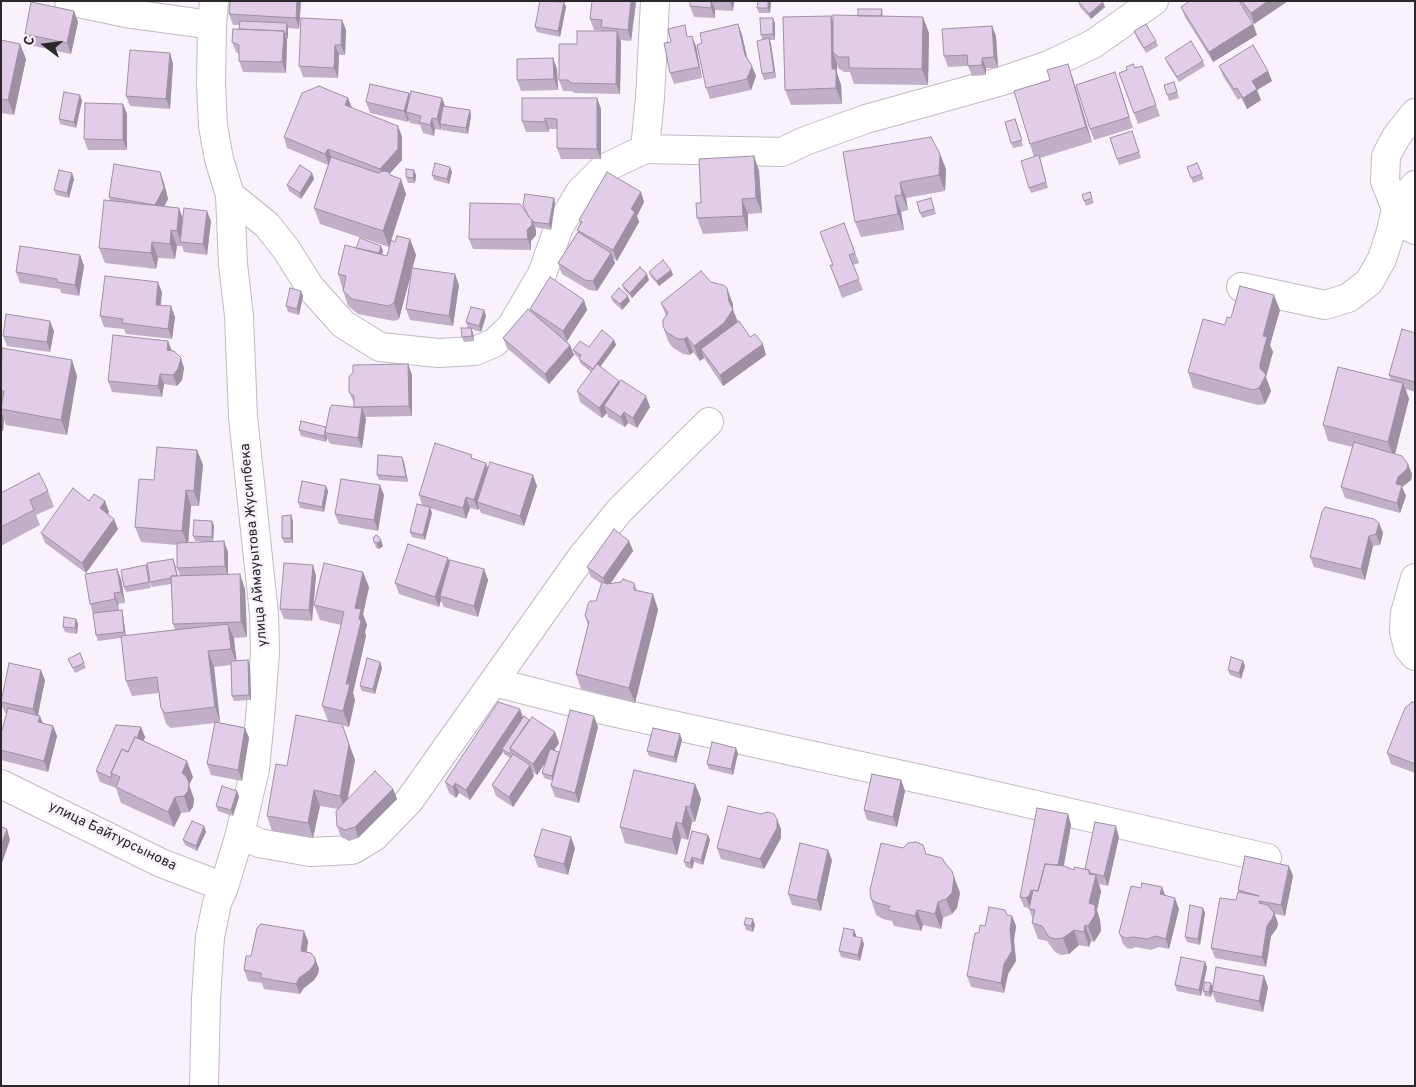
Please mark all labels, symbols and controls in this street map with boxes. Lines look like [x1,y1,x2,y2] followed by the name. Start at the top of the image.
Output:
[20,20,70,70] north arrow
[21,34,39,48] text: С
[238,443,272,647] street label: улица Аймауытова Жусипбека
[45,799,179,875] street label: улица Байтурсынова

